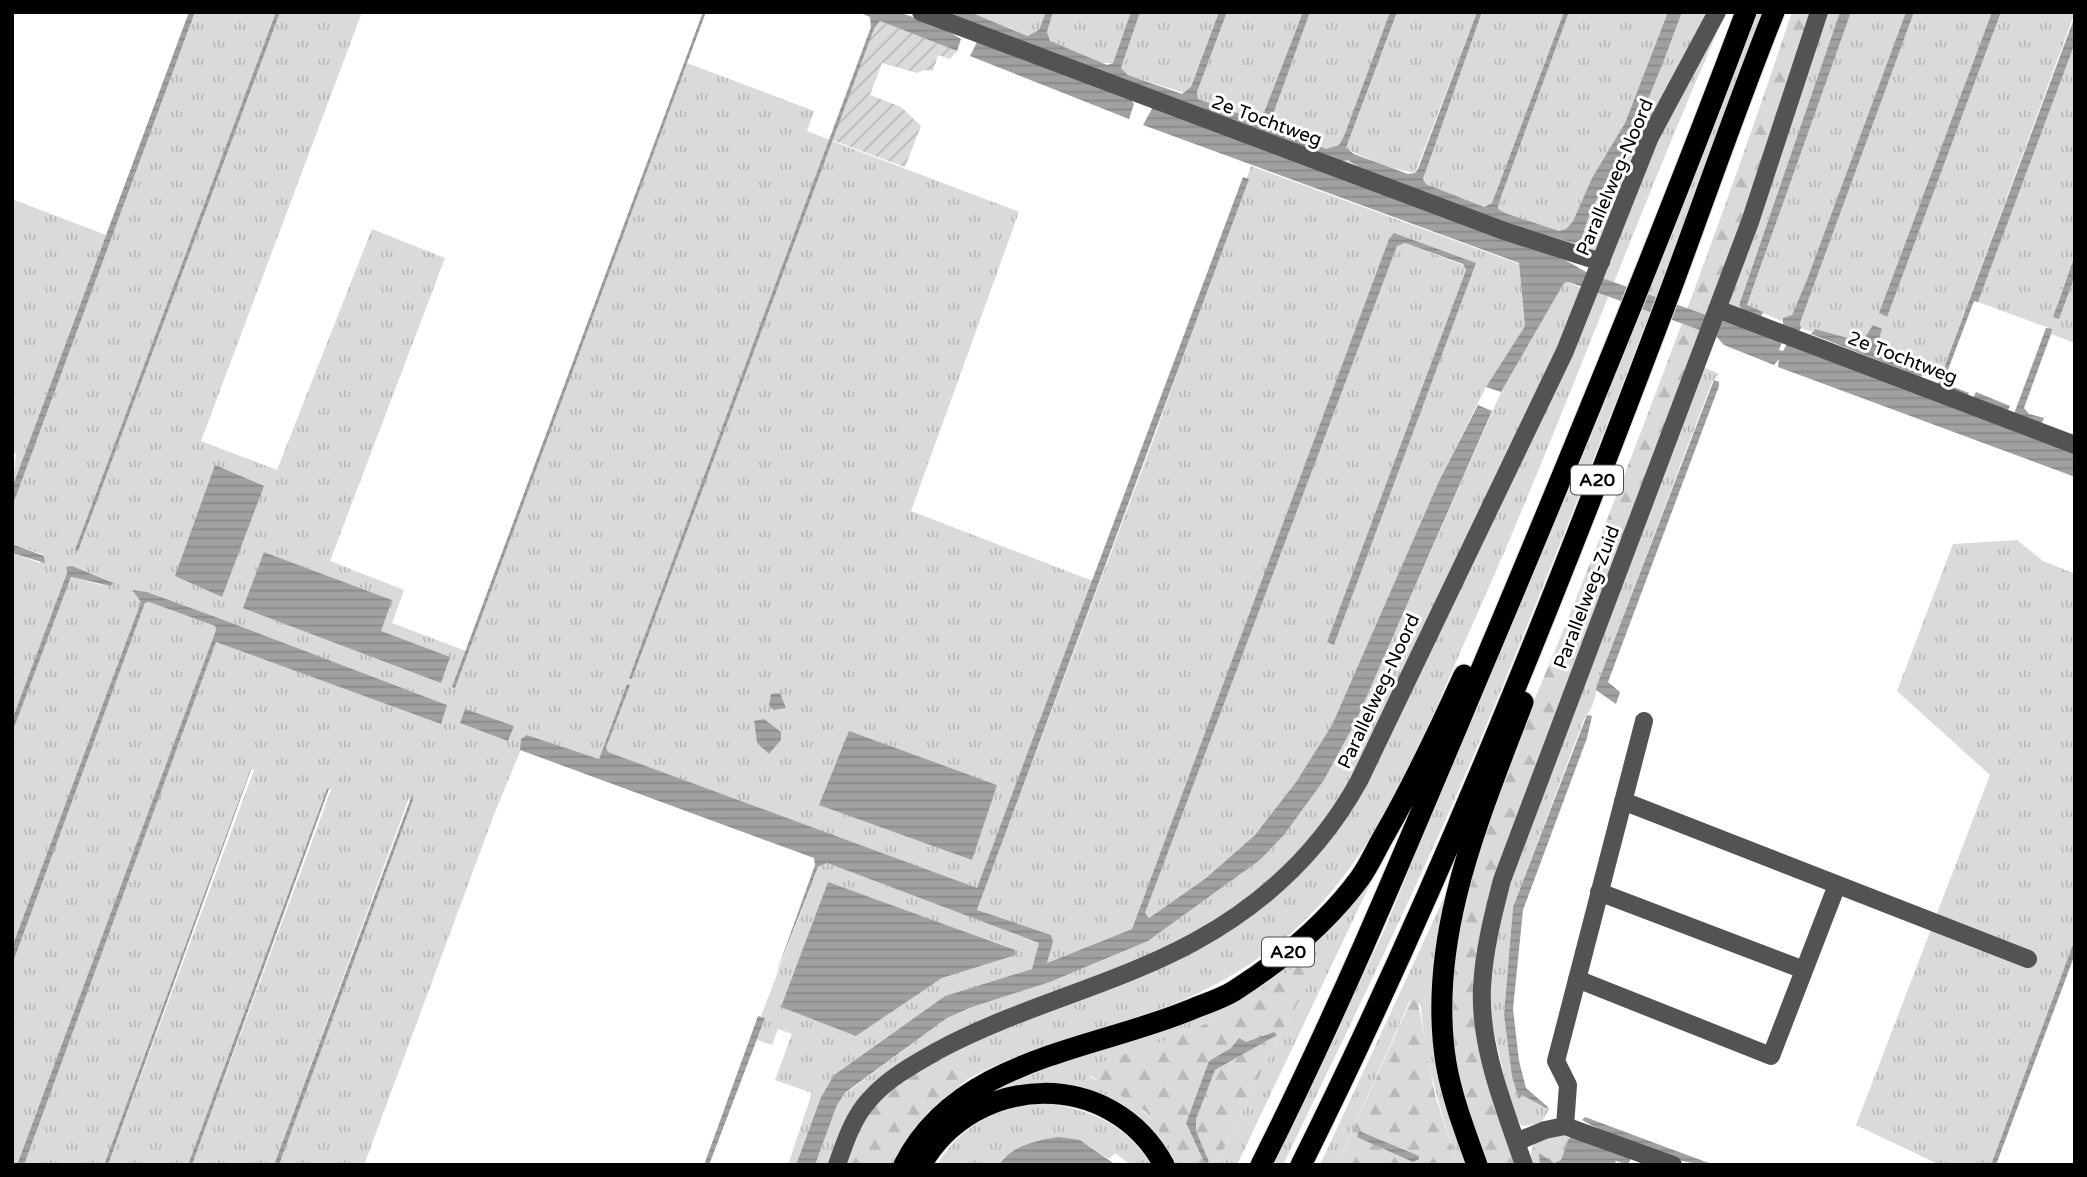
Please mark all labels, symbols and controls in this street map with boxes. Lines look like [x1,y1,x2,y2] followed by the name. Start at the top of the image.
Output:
[1208,91,1325,151] street label: 2e Tochtweg
[1572,96,1658,259] street label: Parallelweg-Noord
[1845,327,1961,389] street label: 2e Tochtweg
[1571,466,1623,494] road number: A20
[1549,523,1624,672] street label: Parallelweg-Zuid
[1333,610,1424,772] street label: Parallelweg-Noord
[1262,937,1314,967] road number: A20

